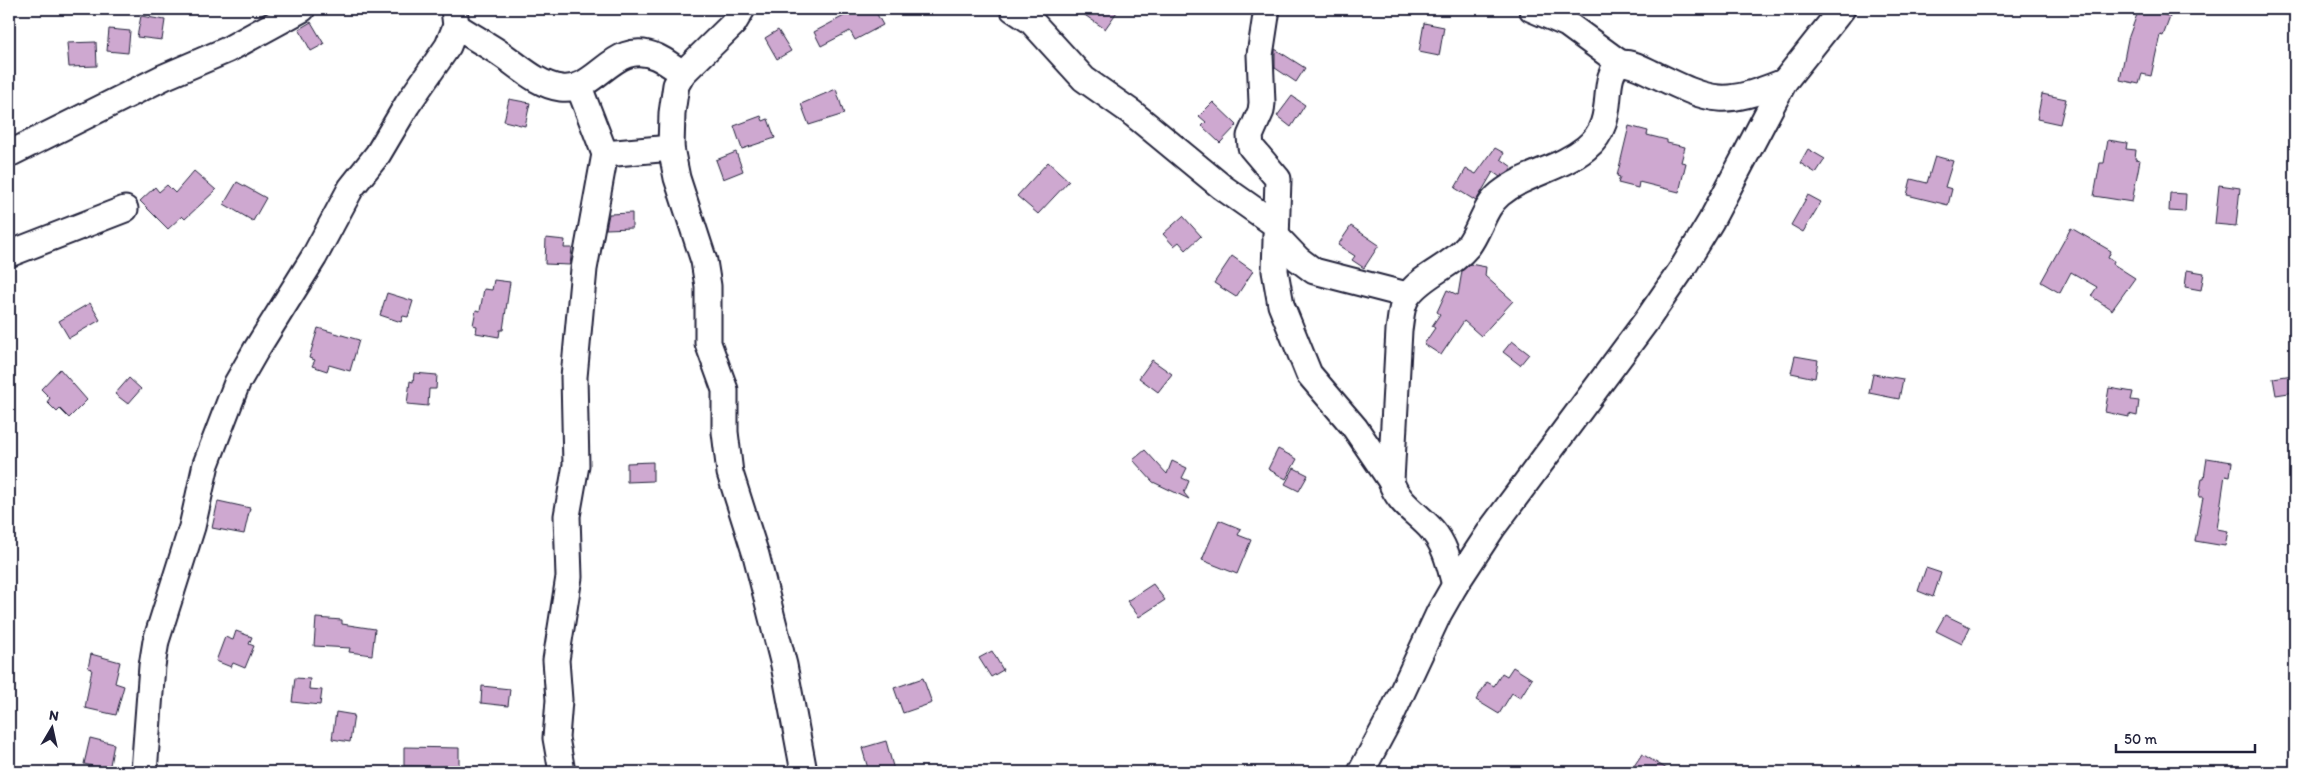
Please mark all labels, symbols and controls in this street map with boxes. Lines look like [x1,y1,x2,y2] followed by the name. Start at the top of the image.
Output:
[28,704,78,754] north arrow
[48,707,60,725] text: N
[2116,721,2255,753] scale bar
[2124,730,2157,748] text: 50 m

